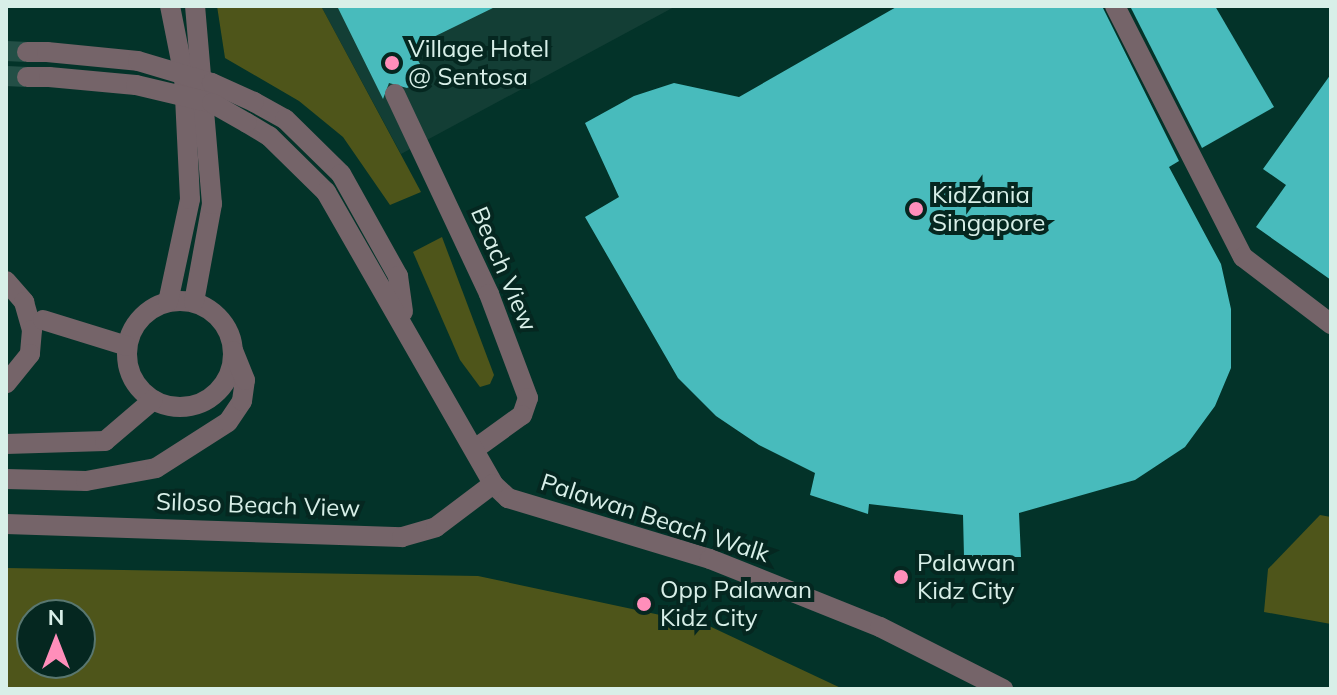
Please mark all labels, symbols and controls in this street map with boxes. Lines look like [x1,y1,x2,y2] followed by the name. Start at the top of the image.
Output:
[408,35,549,91] place label: Village Hotel @ Sentosa
[383,54,401,72] marker: Village Hotel @ Sentosa
[932,181,1045,237] place label: KidZania Singapore
[907,200,925,218] marker: KidZania Singapore
[465,203,543,335] street label: Beach View
[537,467,773,569] street label: Palawan Beach Walk
[155,487,361,523] street label: Siloso Beach View
[917,549,1016,605] place label: Palawan Kidz City
[892,568,910,586] marker: Palawan Kidz City
[660,576,812,632] place label: Opp Palawan Kidz City
[635,595,653,613] marker: Opp Palawan Kidz City
[16,599,96,679] north arrow
[48,603,64,631] text: N

